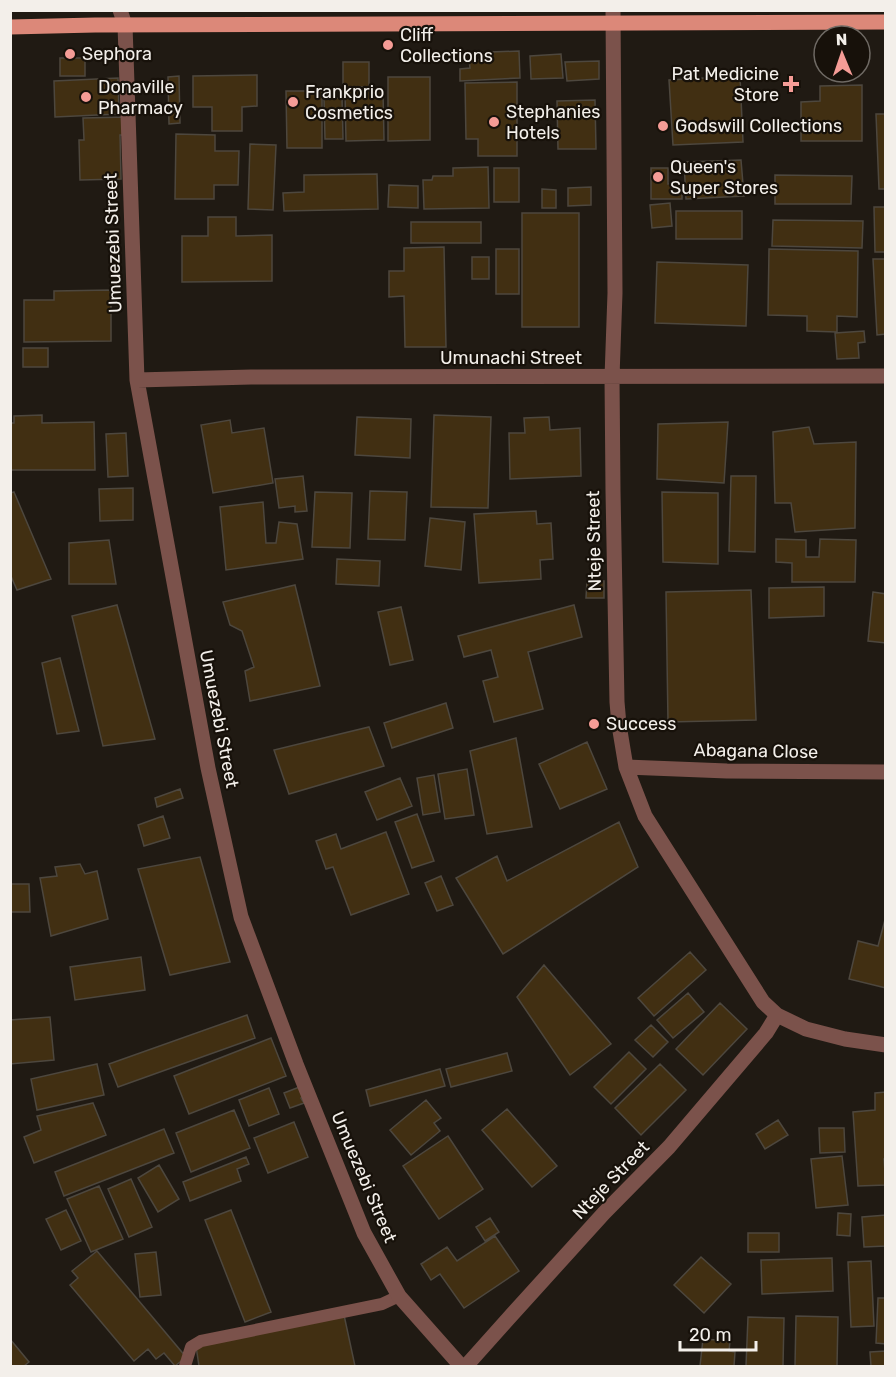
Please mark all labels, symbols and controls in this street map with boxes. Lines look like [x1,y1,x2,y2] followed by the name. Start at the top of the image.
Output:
[400,24,493,67] place label: Cliff Collections
[812,24,872,84] north arrow
[835,30,848,49] text: N
[381,38,395,52] marker: Cliff Collections
[82,43,152,65] place label: Sephora
[63,47,77,61] marker: Sephora
[672,63,779,106] place label: Pat Medicine Store
[98,76,183,119] place label: Donaville Pharmacy
[784,77,798,91] marker: Pat Medicine Store
[305,81,393,124] place label: Frankprio Cosmetics
[79,90,93,104] marker: Donaville Pharmacy
[286,95,300,109] marker: Frankprio Cosmetics
[506,101,600,144] place label: Stephanies Hotels
[487,115,501,129] marker: Stephanies Hotels
[675,115,842,137] place label: Godswill Collections
[656,119,670,133] marker: Godswill Collections
[670,156,778,199] place label: Queen's Super Stores
[651,170,665,184] marker: Queen's Super Stores
[100,173,126,313] street label: Umuezebi Street
[440,347,582,369] street label: Umunachi Street
[582,490,606,592] street label: Nteje Street
[195,648,243,790] street label: Umuezebi Street
[606,713,676,735] place label: Success
[587,717,601,731] marker: Success
[694,739,818,763] street label: Abagana Close
[326,1108,402,1246] street label: Umuezebi Street
[568,1136,654,1224] street label: Nteje Street
[680,1314,756,1352] scale bar
[689,1324,731,1346] text: 20 m

